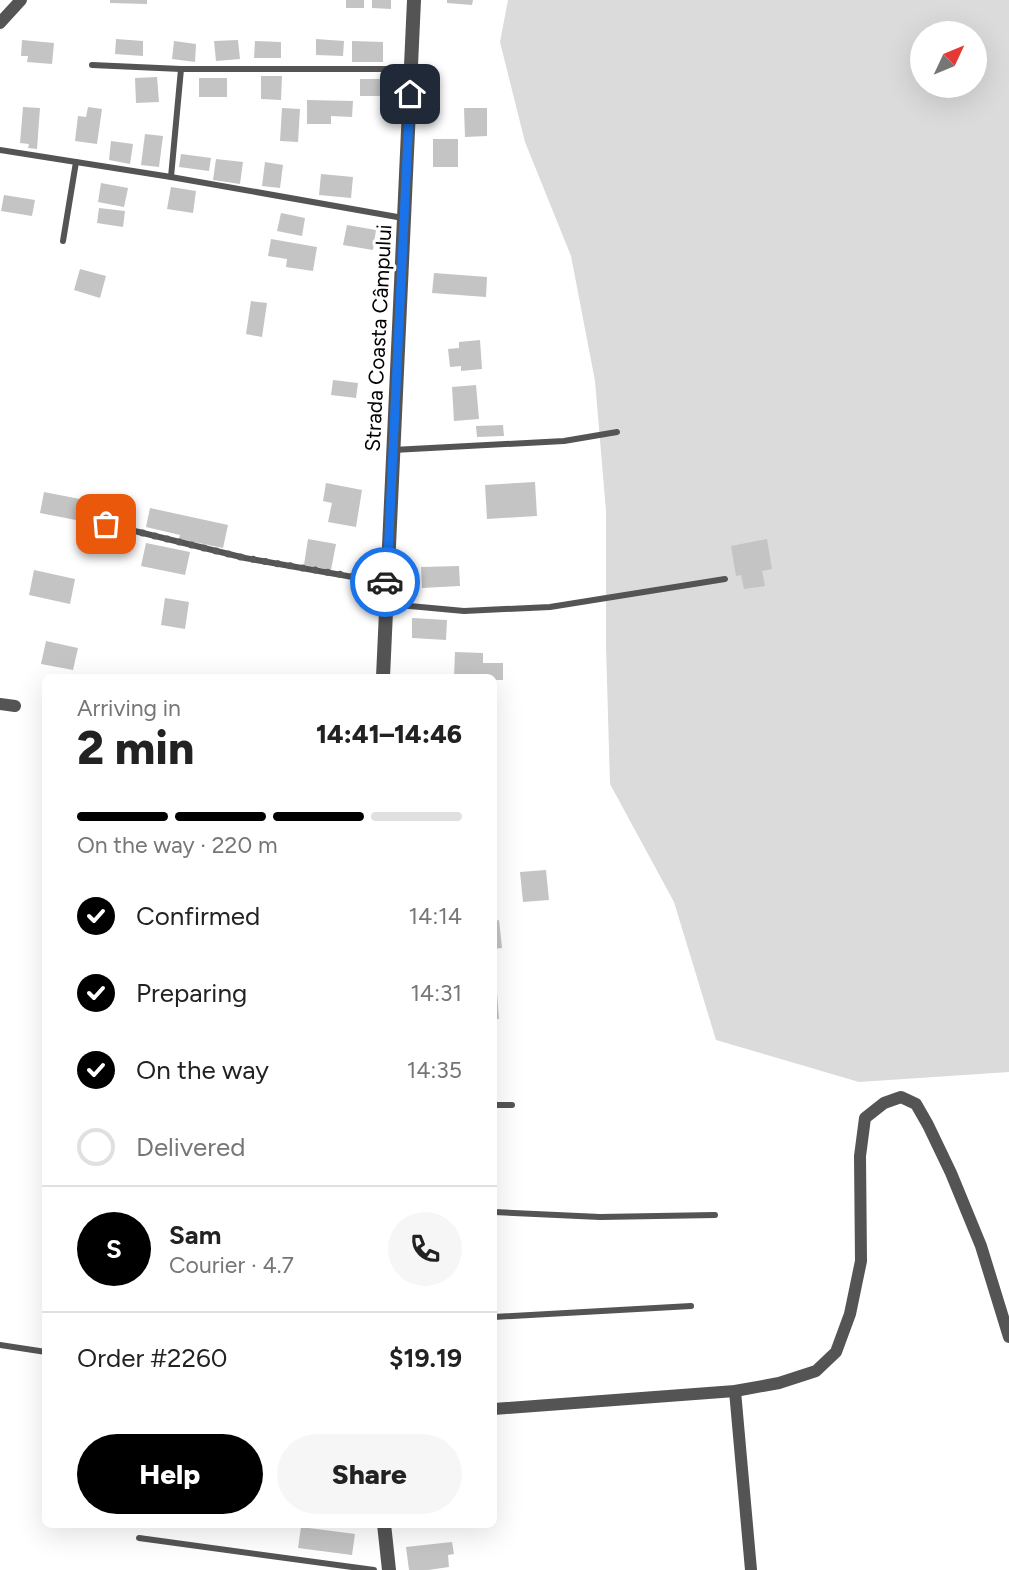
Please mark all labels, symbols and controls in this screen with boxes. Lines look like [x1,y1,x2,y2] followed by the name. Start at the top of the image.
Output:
[910,21,987,98] north arrow
[910,21,987,98] map controls
[380,64,440,124] pin
[391,75,429,113] icon: home
[360,224,396,452] street label: Strada Coasta Câmpului
[76,494,136,554] pin
[87,505,125,543] icon: bag
[350,547,420,617] courier
[366,563,404,601] icon: car
[77,694,181,722] text: Arriving in
[316,718,462,750] text: 14:41–14:46
[77,720,194,776] text: 2 min
[77,831,277,859] text: On the way · 220 m
[77,897,115,935] icon: check
[136,900,260,932] text: Confirmed
[409,902,462,930] text: 14:14
[77,974,115,1012] icon: check
[136,977,247,1009] text: Preparing
[410,979,462,1007] text: 14:31
[77,1051,115,1089] icon: check
[136,1054,269,1086] text: On the way
[407,1056,462,1084] text: 14:35
[136,1131,245,1163] text: Delivered
[388,1212,462,1286] button: phone
[169,1219,221,1251] text: Sam
[106,1233,122,1265] text: S
[169,1251,294,1279] text: Courier · 4.7
[77,1342,227,1374] text: Order #2260
[389,1342,462,1374] text: $19.19
[77,1434,263,1514] button: Help
[277,1434,462,1514] button: Share

